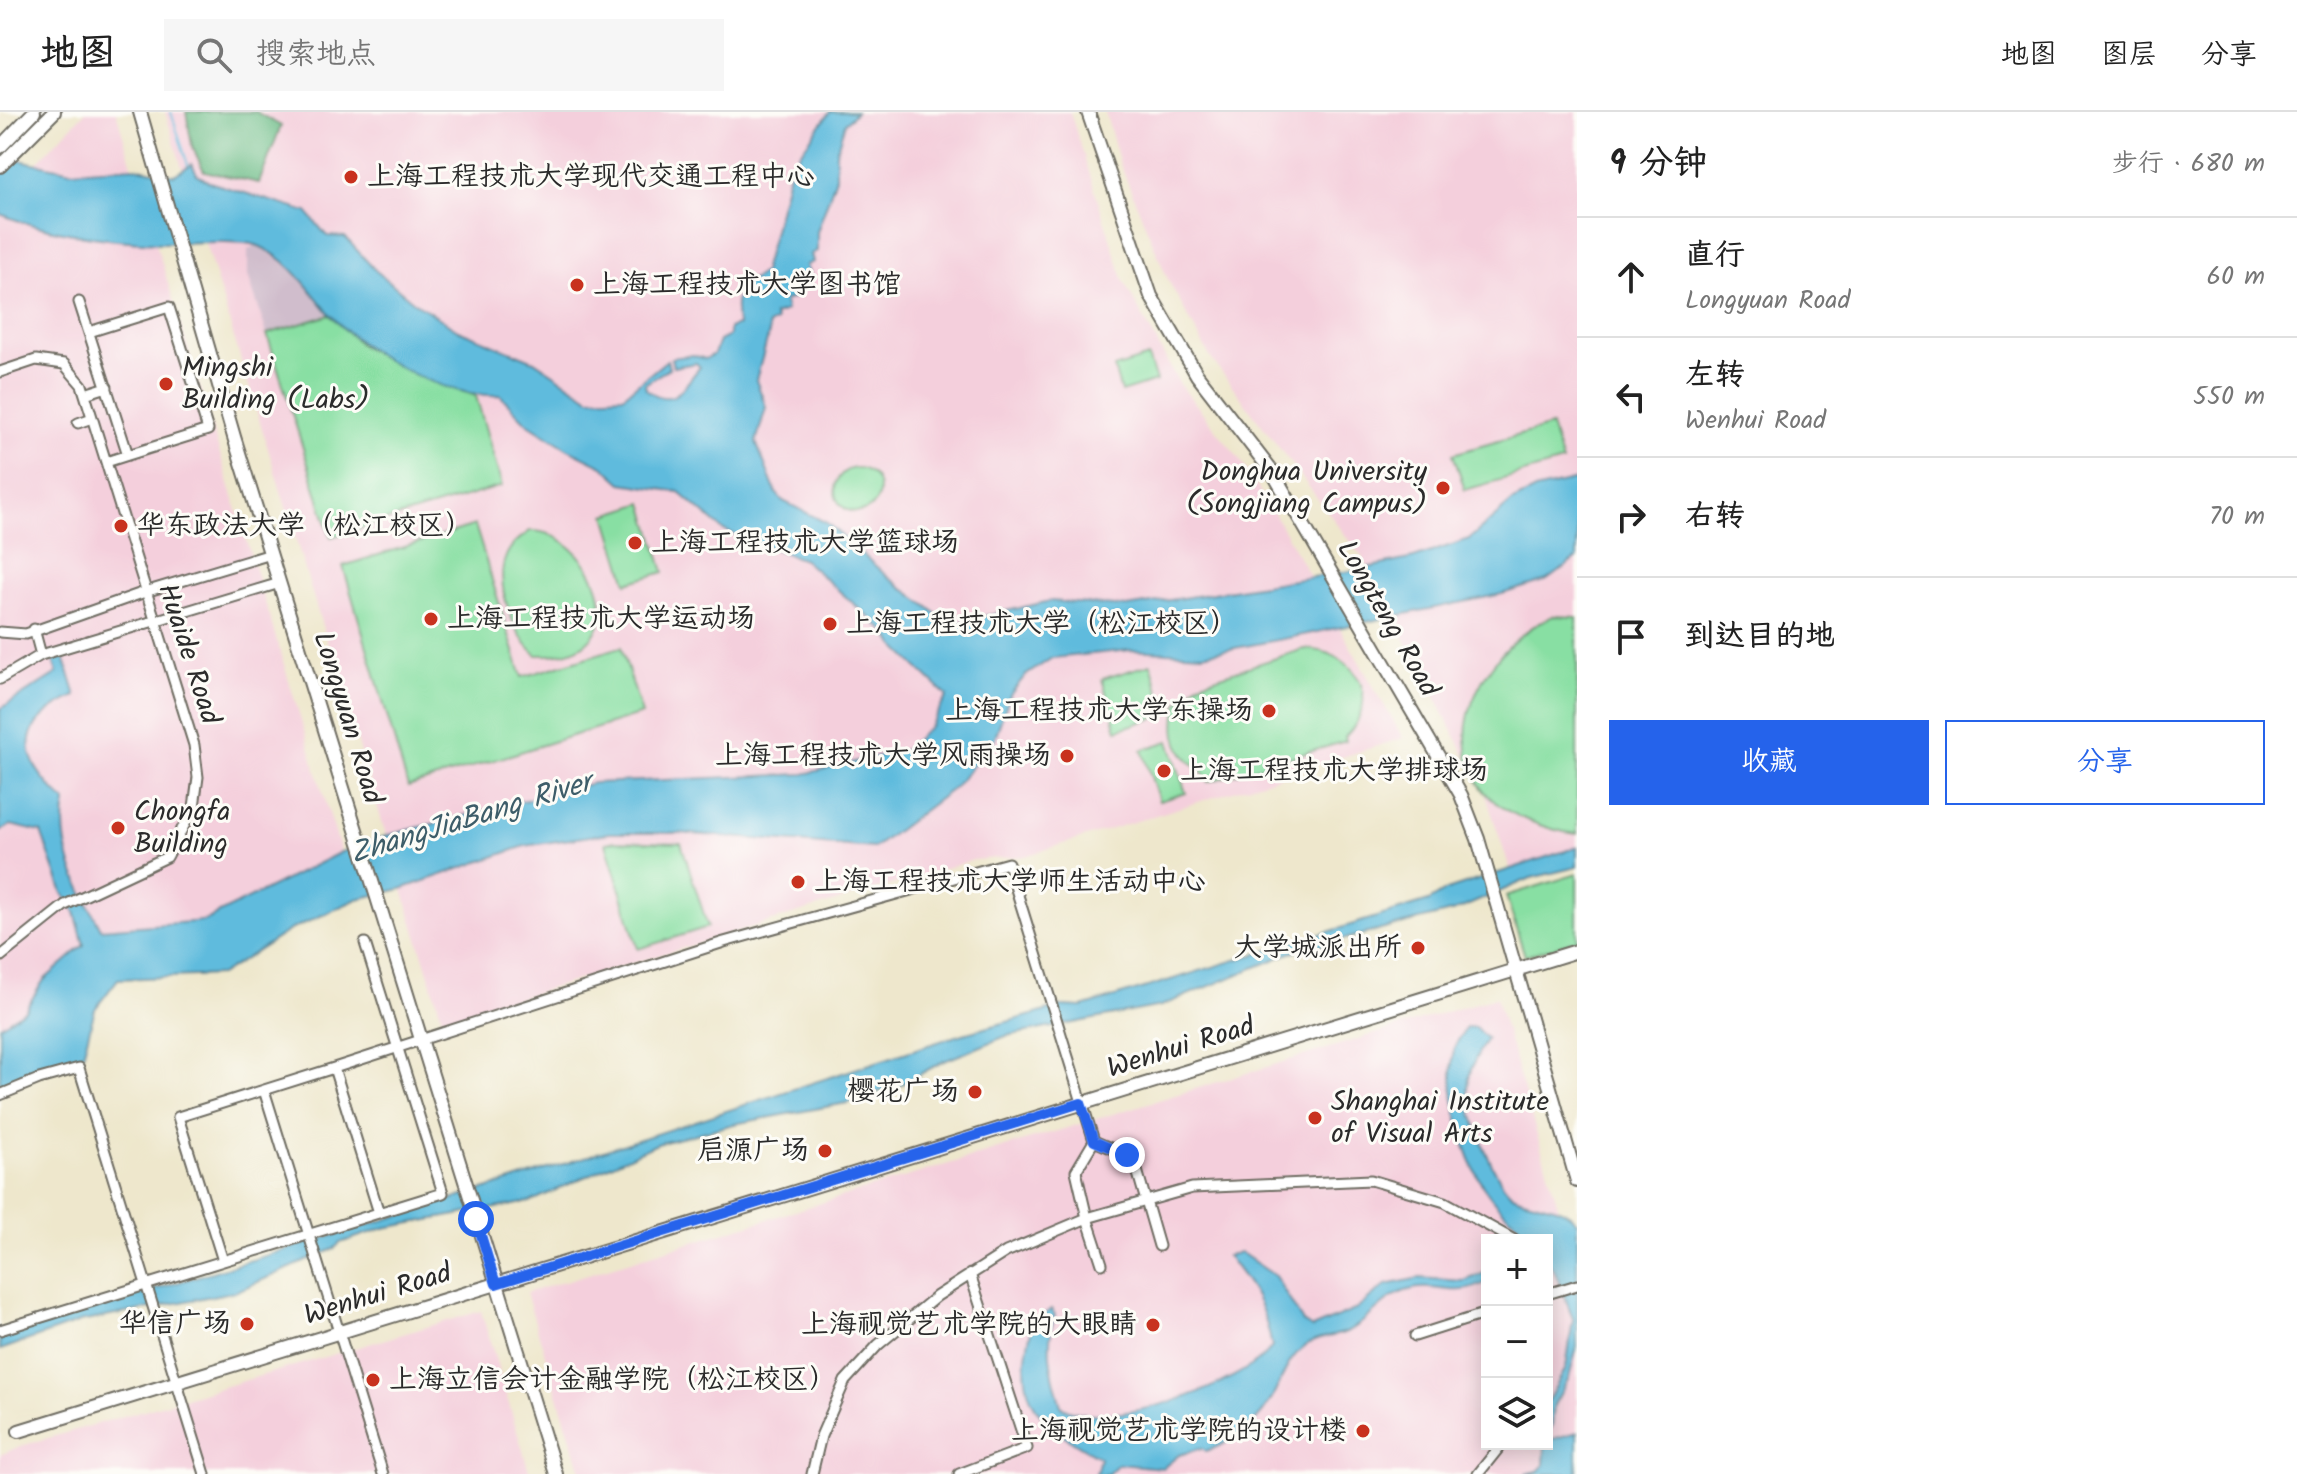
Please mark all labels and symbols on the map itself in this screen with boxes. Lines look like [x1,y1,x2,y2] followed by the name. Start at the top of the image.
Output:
[367,155,815,200] place label: 上海工程技术大学现代交通工程中心
[342,168,360,186] marker: 上海工程技术大学现代交通工程中心
[593,263,901,308] place label: 上海工程技术大学图书馆
[568,276,586,294] marker: 上海工程技术大学图书馆
[182,346,370,423] place label: Mingshi Building (Labs)
[157,375,175,393] marker: Mingshi Building (Labs)
[1186,450,1428,527] place label: Donghua University (Songjiang Campus)
[1434,479,1452,497] marker: Donghua University (Songjiang Campus)
[137,504,473,549] place label: 华东政法大学（松江校区）
[112,517,130,535] marker: 华东政法大学（松江校区）
[651,521,959,566] place label: 上海工程技术大学篮球场
[1324,532,1451,707] street label: Longteng Road
[626,534,644,552] marker: 上海工程技术大学篮球场
[144,578,232,731] street label: Huaide Road
[447,597,755,642] place label: 上海工程技术大学运动场
[846,602,1238,647] place label: 上海工程技术大学（松江校区）
[422,610,440,628] marker: 上海工程技术大学运动场
[821,615,839,633] marker: 上海工程技术大学（松江校区）
[299,626,395,811] street label: Longyuan Road
[945,689,1253,734] place label: 上海工程技术大学东操场
[1260,702,1278,720] marker: 上海工程技术大学东操场
[715,734,1051,779] place label: 上海工程技术大学风雨操场
[1058,747,1076,765] marker: 上海工程技术大学风雨操场
[1180,749,1488,794] place label: 上海工程技术大学排球场
[344,758,604,879] water label: ZhangJiaBang River
[1155,762,1173,780] marker: 上海工程技术大学排球场
[134,790,230,867] place label: Chongfa Building
[109,819,127,837] marker: Chongfa Building
[814,860,1206,905] place label: 上海工程技术大学师生活动中心
[789,873,807,891] marker: 上海工程技术大学师生活动中心
[1234,926,1402,971] place label: 大学城派出所
[1409,939,1427,957] marker: 大学城派出所
[1102,1004,1261,1092] street label: Wenhui Road
[847,1070,959,1115] place label: 樱花广场
[1331,1080,1549,1157] place label: Shanghai Institute of Visual Arts
[966,1083,984,1101] marker: 樱花广场
[1306,1109,1324,1127] marker: Shanghai Institute of Visual Arts
[697,1129,809,1174] place label: 启源广场
[1109,1137,1145,1173] route end
[816,1142,834,1160] marker: 启源广场
[458,1201,494,1237] route start
[299,1251,458,1339] street label: Wenhui Road
[119,1302,231,1347] place label: 华信广场
[801,1303,1137,1348] place label: 上海视觉艺术学院的大眼睛
[238,1315,256,1333] marker: 华信广场
[1144,1316,1162,1334] marker: 上海视觉艺术学院的大眼睛
[389,1358,837,1403] place label: 上海立信会计金融学院（松江校区）
[364,1371,382,1389] marker: 上海立信会计金融学院（松江校区）
[1011,1409,1347,1454] place label: 上海视觉艺术学院的设计楼
[1354,1422,1372,1440] marker: 上海视觉艺术学院的设计楼

